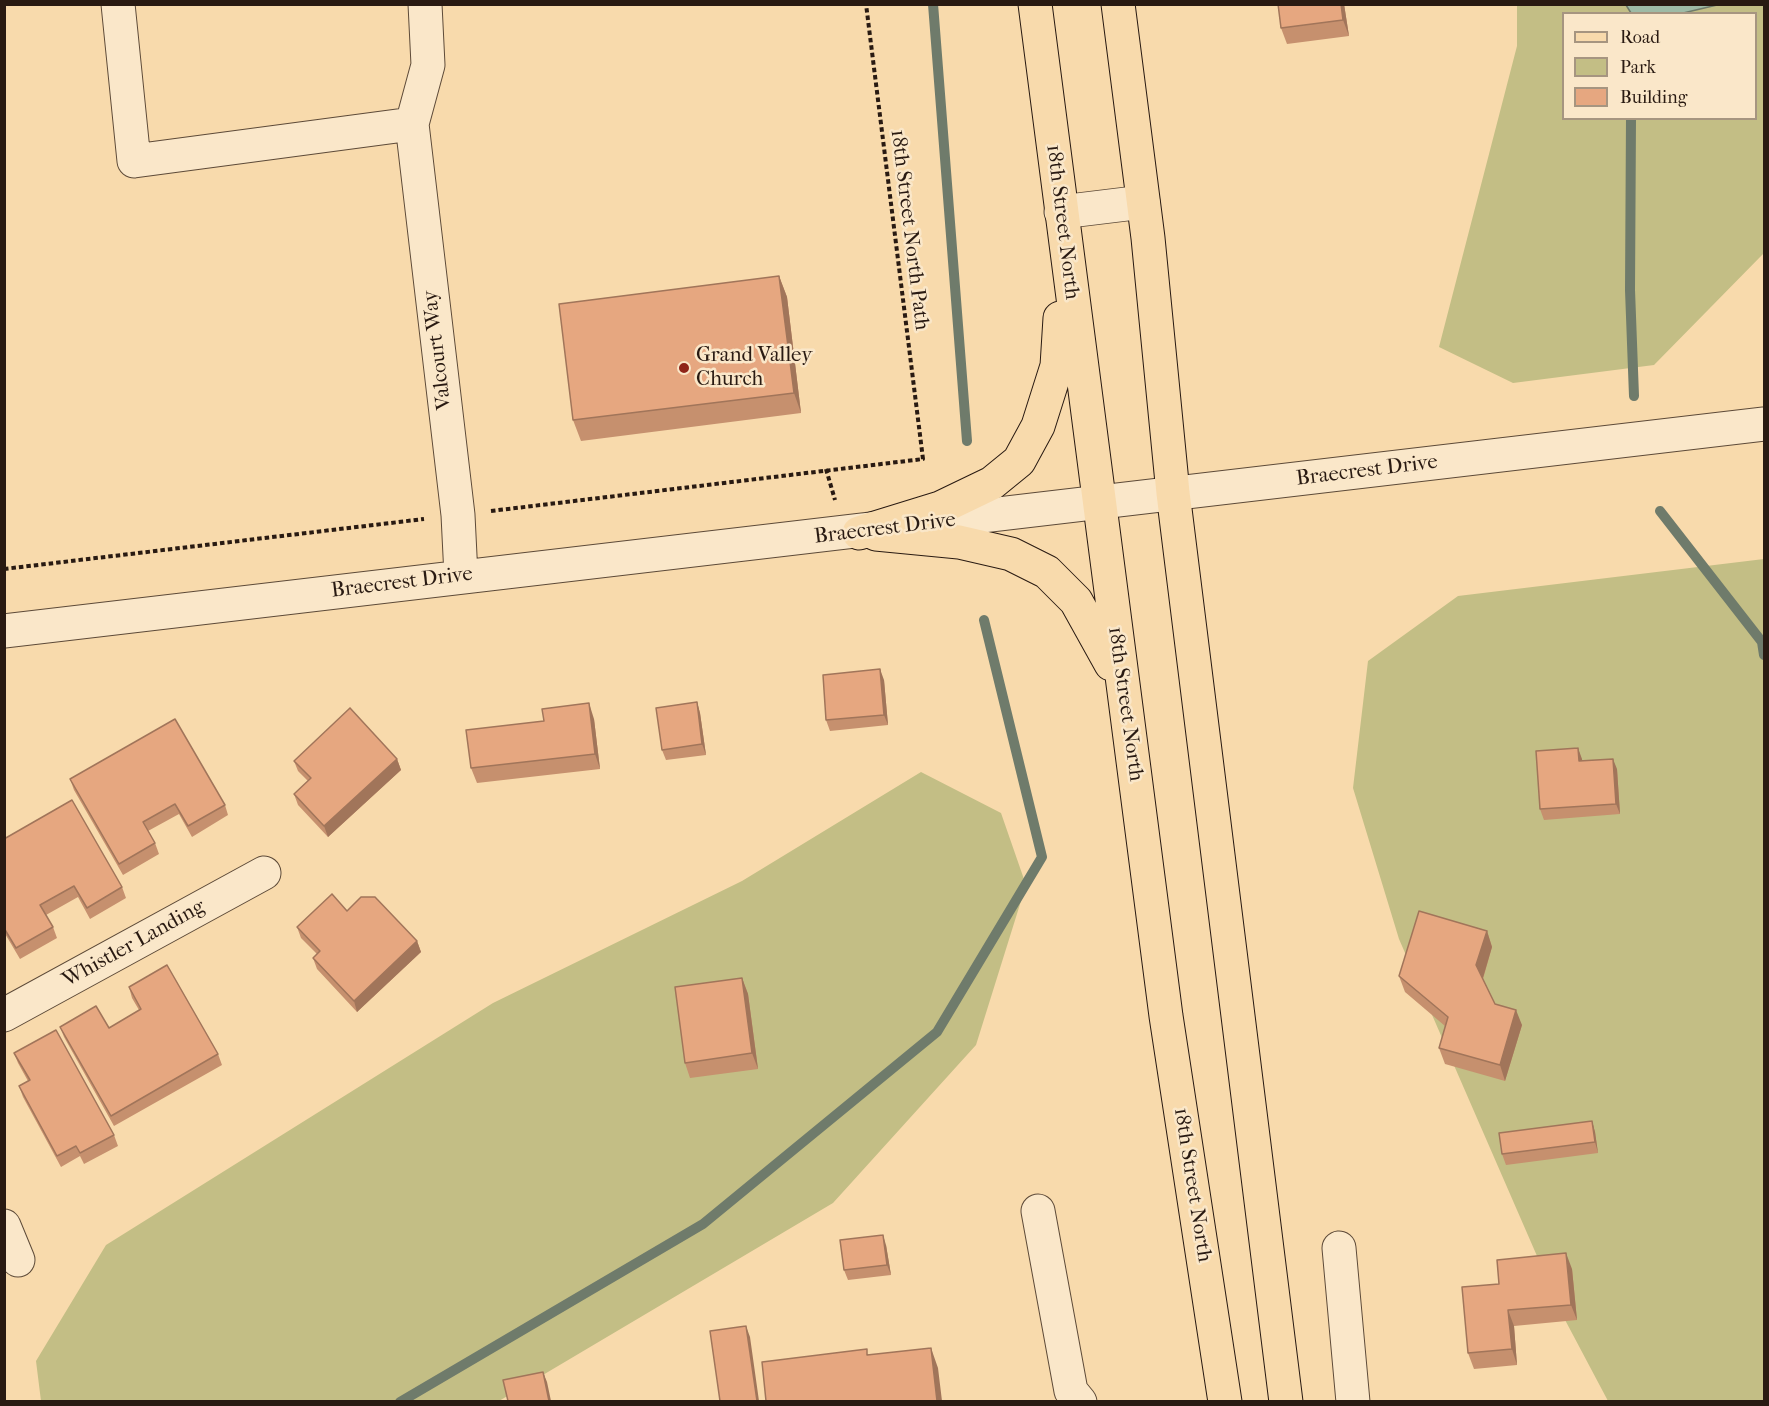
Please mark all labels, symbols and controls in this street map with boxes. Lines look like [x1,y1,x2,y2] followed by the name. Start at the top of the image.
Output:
[1562,12,1757,120] legend
[1620,27,1660,48] text: Road
[1620,57,1656,78] text: Park
[1620,87,1687,108] text: Building
[884,128,934,332] street label: 18th Street North Path
[1040,143,1084,301] street label: 18th Street North
[418,289,458,411] street label: Valcourt Way
[696,343,812,393] place label: Grand Valley Church
[677,361,691,375] marker: Grand Valley Church
[1295,450,1439,492] street label: Braecrest Drive
[813,508,957,550] street label: Braecrest Drive
[330,562,474,604] street label: Braecrest Drive
[1102,625,1148,783] street label: 18th Street North
[58,894,210,994] street label: Whistler Landing
[1167,1106,1217,1264] street label: 18th Street North

